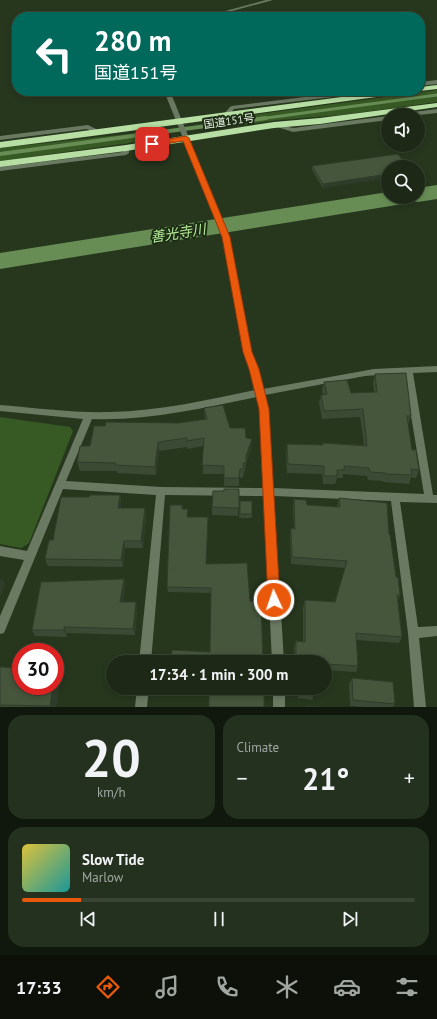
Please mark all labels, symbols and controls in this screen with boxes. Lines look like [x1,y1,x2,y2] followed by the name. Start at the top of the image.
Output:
[94,22,171,59] text: 280 m
[28,28,80,80] icon: left
[94,61,177,84] text: 国道151号
[381,108,425,204] map controls
[381,108,425,152] button: sound
[203,111,255,131] street label: 国道151号
[135,127,169,161] pin
[141,133,163,155] icon: arrive
[381,160,425,204] button: search
[149,219,209,246] water label: 善光寺川
[253,579,295,621] position arrow
[12,643,64,695] speed limit sign: 30
[150,665,288,684] text: 17:34 · 1 min · 300 m
[82,724,141,791] text: 20
[237,739,279,756] text: Climate
[302,759,349,798] text: 21°
[237,764,248,792] text: −
[404,764,415,792] text: +
[97,784,126,801] text: km/h
[82,850,144,869] text: Slow Tide
[82,869,123,886] text: Marlow
[77,908,99,930] icon: previous
[208,908,230,930] icon: pause
[339,908,361,930] icon: next
[94,973,122,1001] icon: directions
[153,973,181,1001] icon: music
[213,973,241,1001] icon: phone
[273,973,301,1001] icon: climate
[333,973,361,1001] icon: car
[393,973,421,1001] icon: filters
[16,976,62,999] text: 17:33

